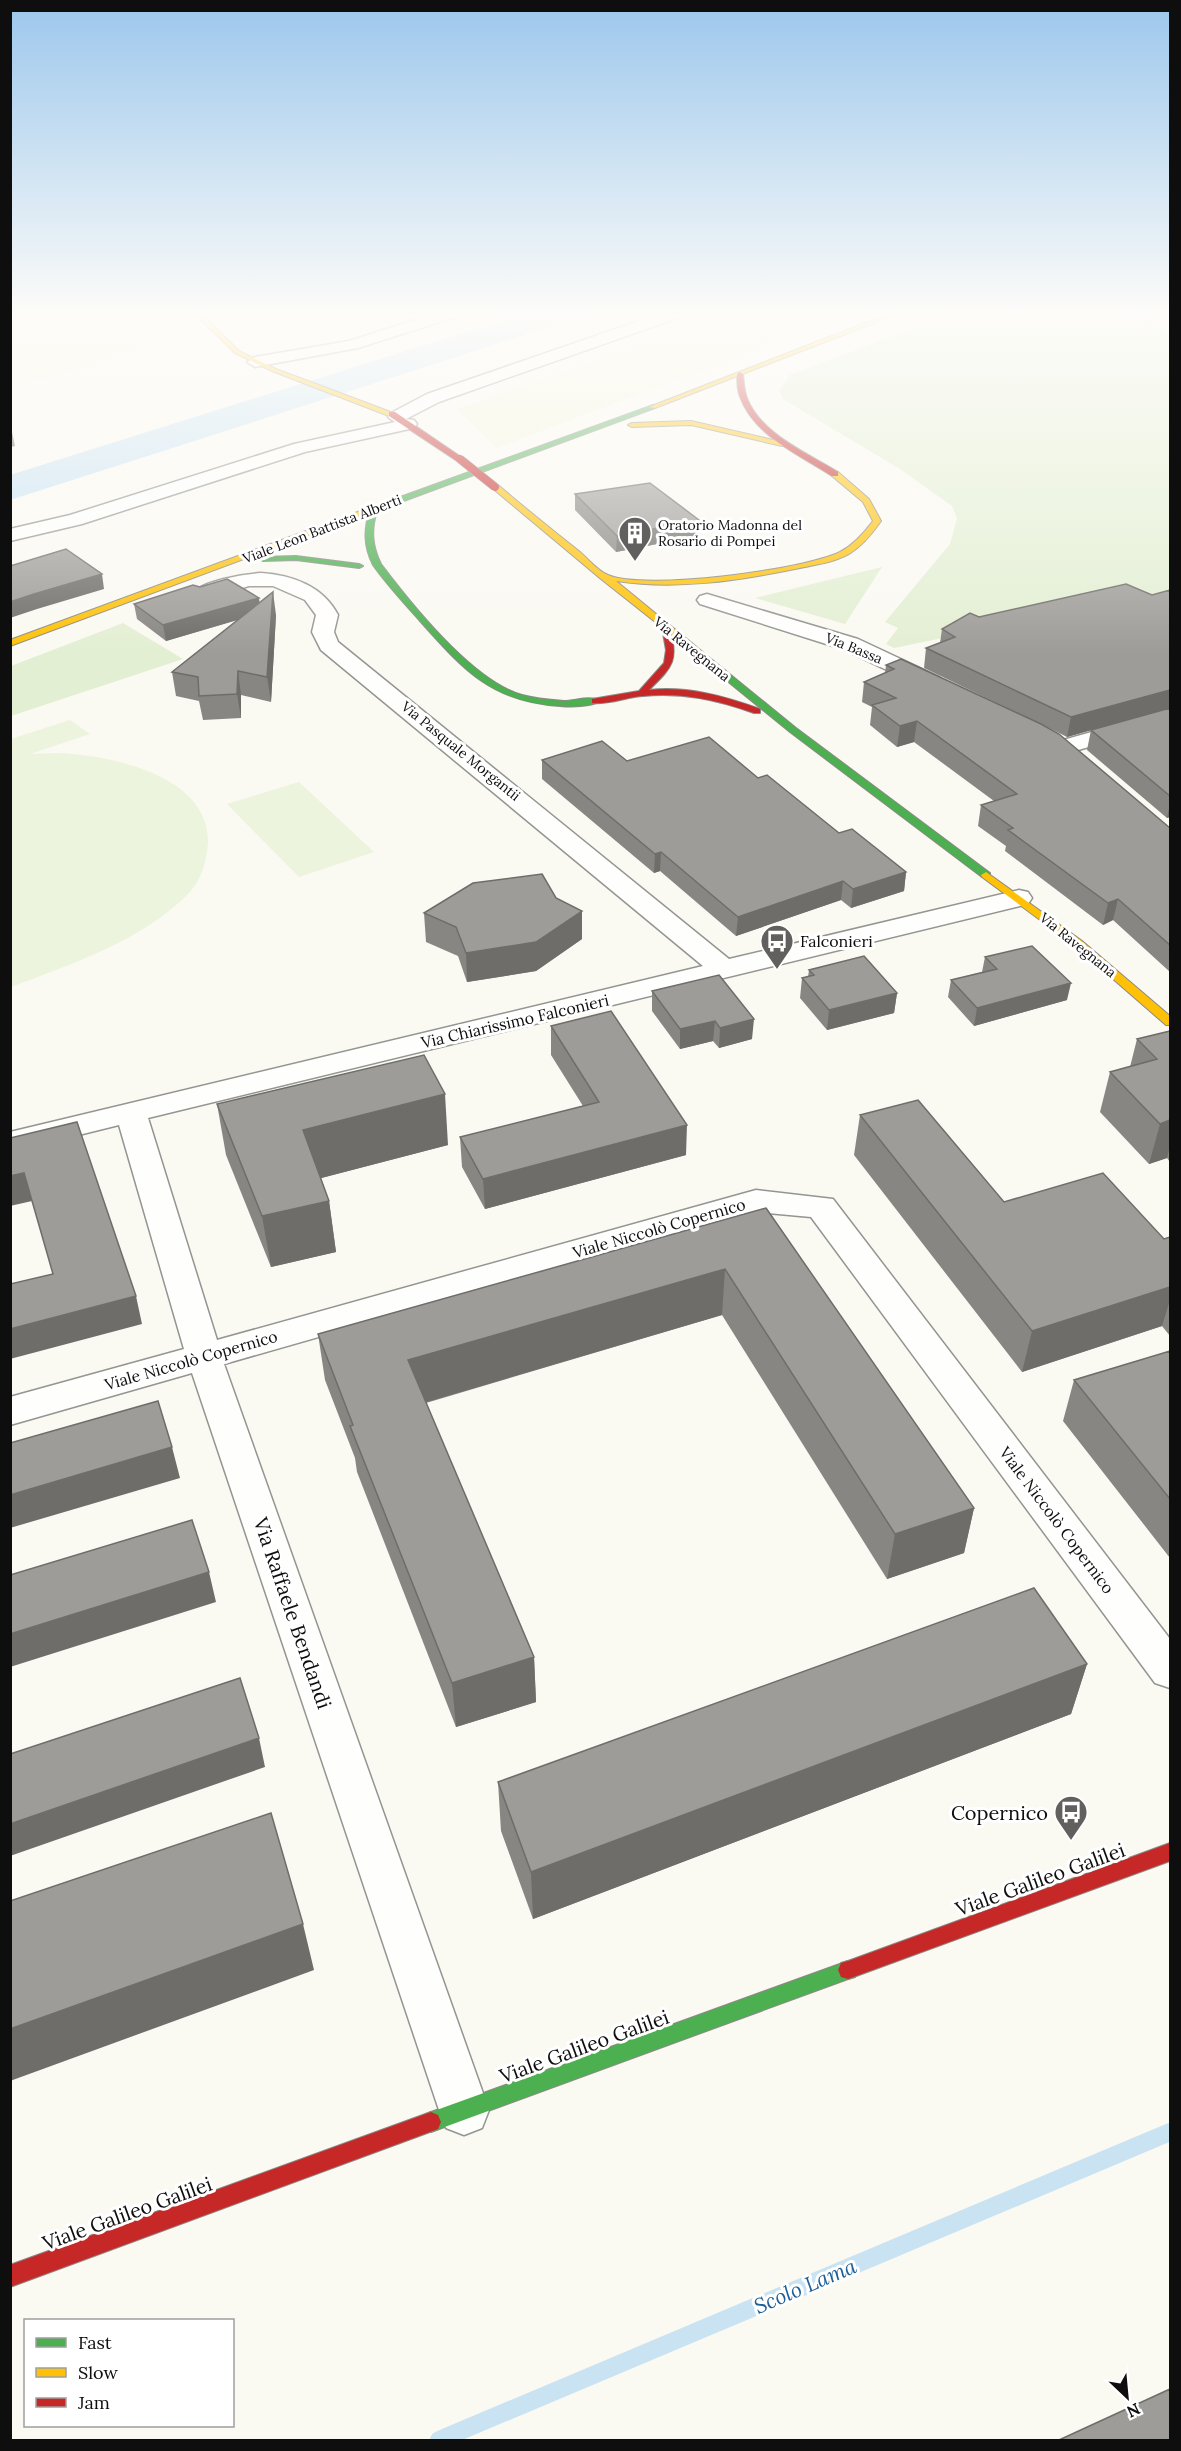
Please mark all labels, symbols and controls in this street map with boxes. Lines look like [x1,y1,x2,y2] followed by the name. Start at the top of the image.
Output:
[239,490,404,568] street label: Viale Leon Battista Alberti
[617,515,653,562] building icon: Oratorio Madonna del Rosario di Pompei
[658,516,802,550] place label: Oratorio Madonna del Rosario di Pompei
[649,612,734,685] street label: Via Ravegnana
[822,628,885,668] street label: Via Bassa
[397,697,524,805] street label: Via Pasquale Morgantii
[1035,908,1120,981] street label: Via Ravegnana
[759,923,795,970] bus stop icon: Falconieri
[800,931,873,951] place label: Falconieri
[418,990,611,1053] street label: Via Chiarissimo Falconieri
[569,1194,748,1263] street label: Viale Niccolò Copernico
[101,1326,280,1395] street label: Viale Niccolò Copernico
[995,1442,1119,1597] street label: Viale Niccolò Copernico
[248,1513,337,1712] street label: Via Raffaele Bendandi
[1053,1794,1089,1841] bus stop icon: Copernico
[951,1800,1048,1825] place label: Copernico
[951,1837,1128,1922] street label: Viale Galileo Galilei
[495,2004,672,2089] street label: Viale Galileo Galilei
[38,2171,215,2256] street label: Viale Galileo Galilei
[750,2252,861,2320] water label: Scolo Lama
[24,2319,234,2427] legend
[78,2331,112,2354] text: Fast
[78,2361,118,2384] text: Slow
[1097,2367,1157,2427] north arrow
[77,2391,110,2414] text: Jam
[1124,2399,1144,2422] text: N

